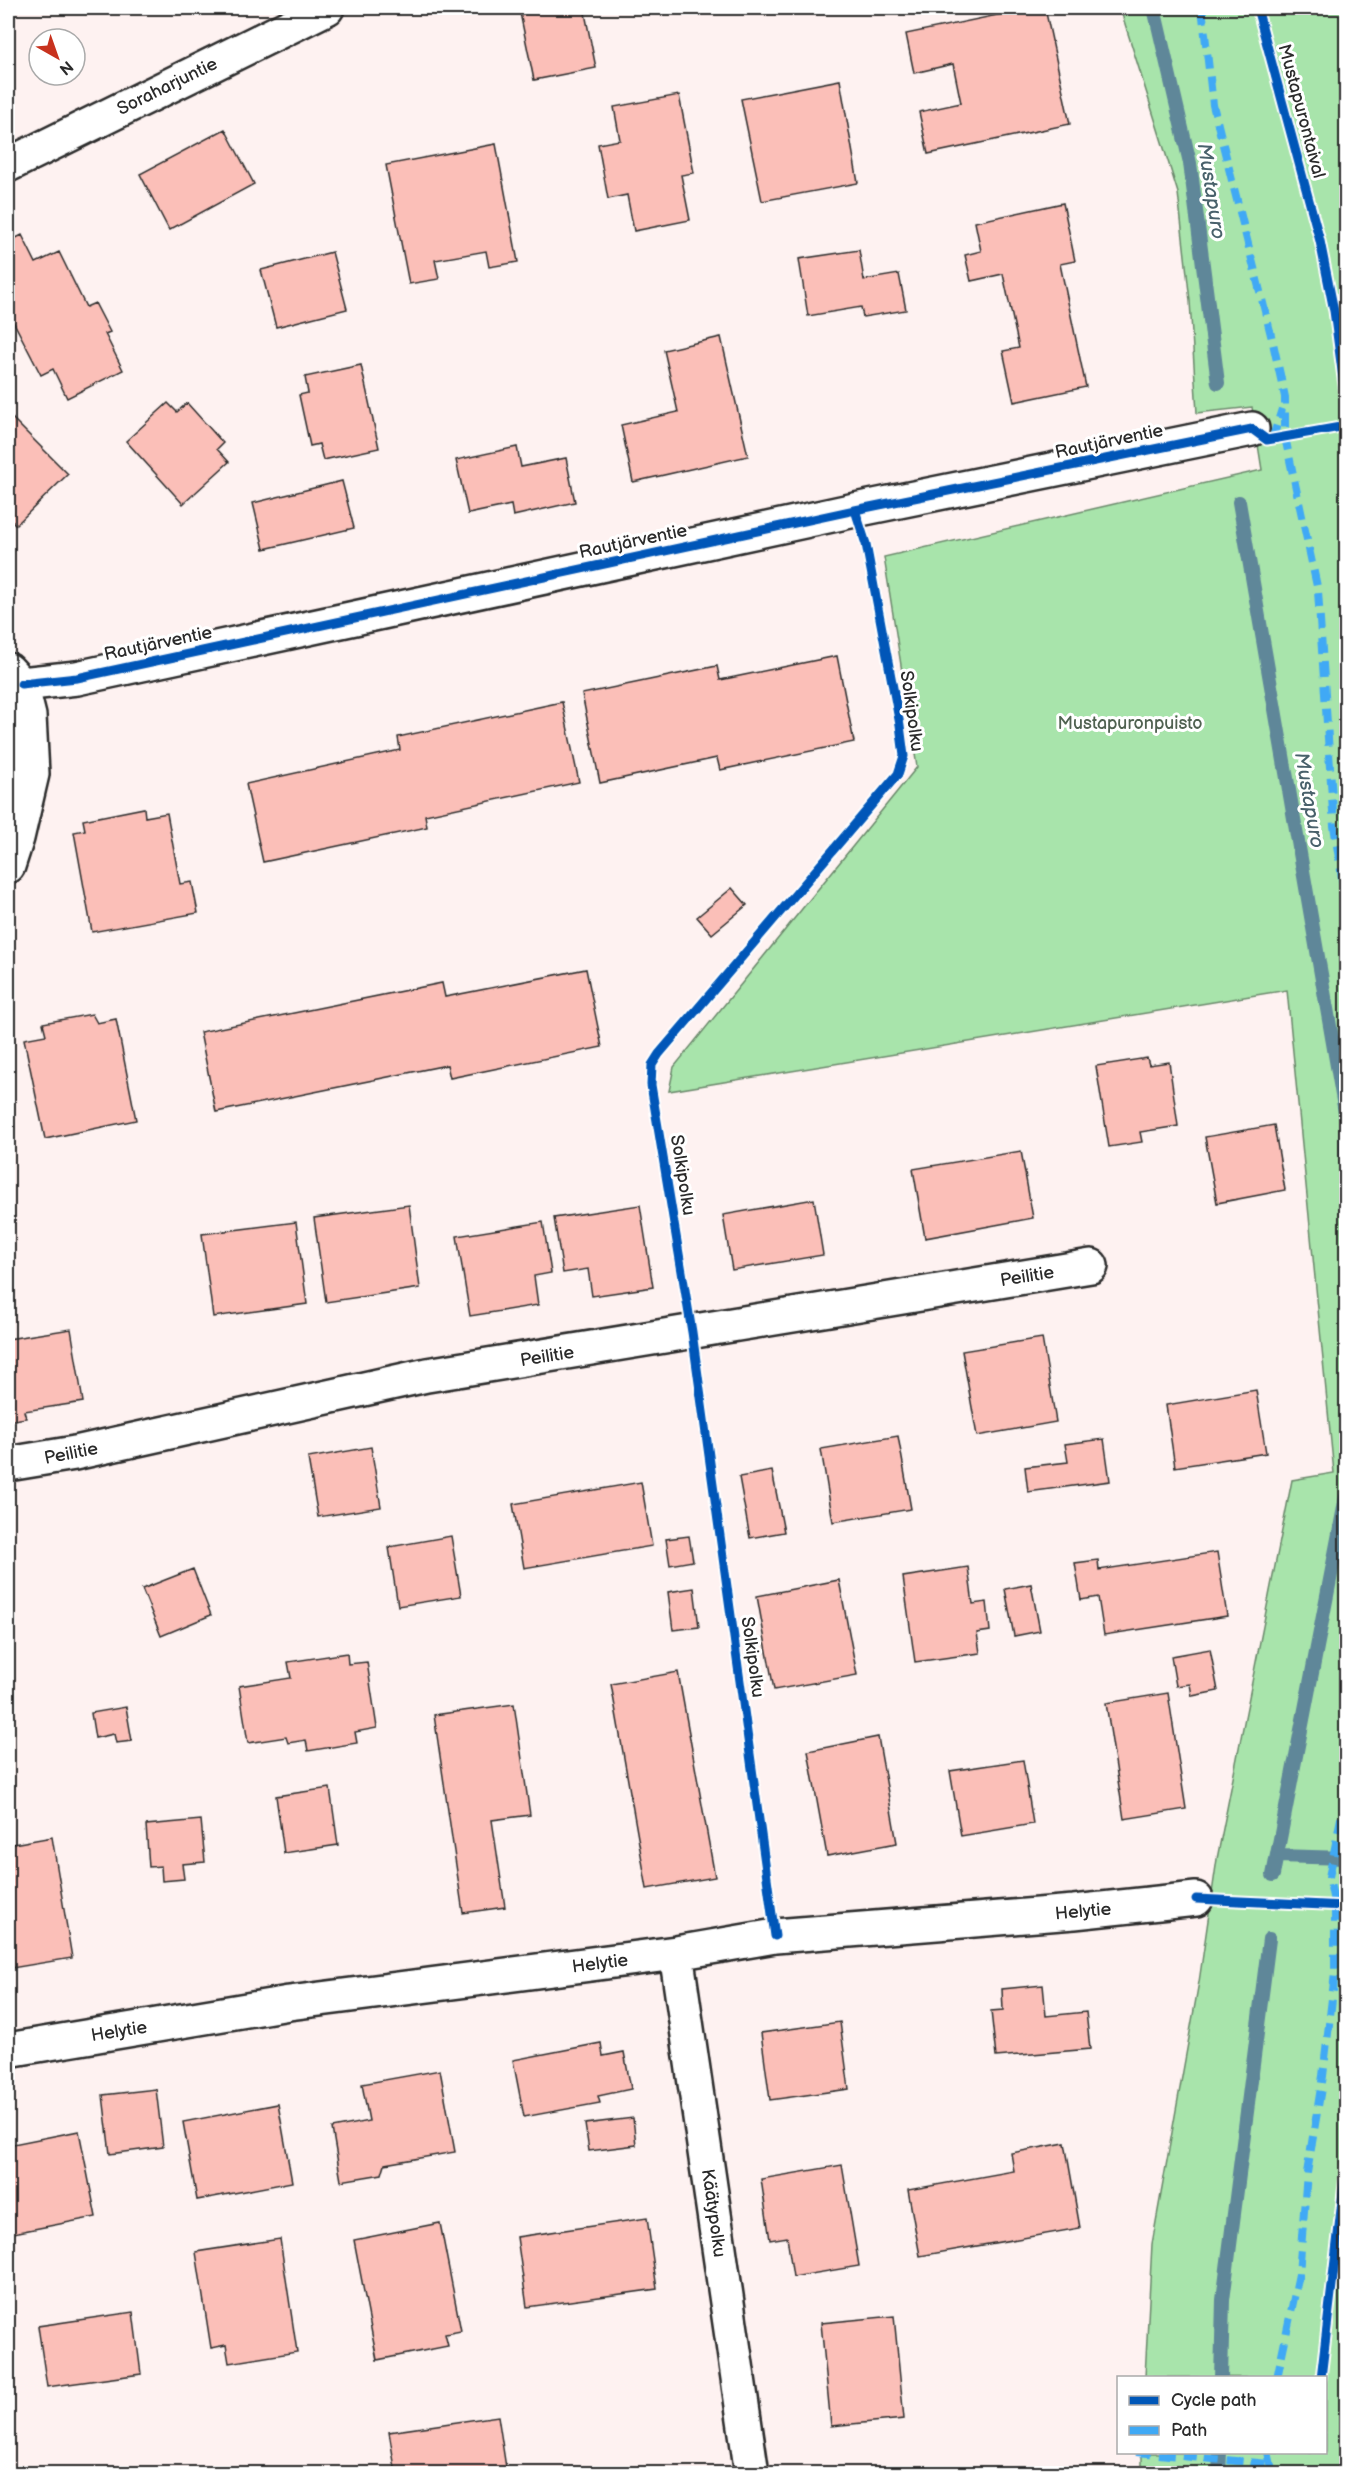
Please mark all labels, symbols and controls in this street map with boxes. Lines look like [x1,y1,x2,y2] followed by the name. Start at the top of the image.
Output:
[27,27,87,87] north arrow
[1274,42,1329,180] street label: Mustapurontaival
[114,53,221,120] street label: Soraharjuntie
[55,56,76,78] text: N
[1192,141,1230,241] water label: Mustapuro
[1053,420,1165,463] street label: Rautjärventie
[577,520,689,563] street label: Rautjärventie
[102,622,214,665] street label: Rautjärventie
[895,669,928,753] street label: Solkipolku
[1057,713,1203,734] park label: Mustapuronpuisto
[1289,750,1329,850] water label: Mustapuro
[666,1133,699,1217] street label: Solkipolku
[999,1262,1056,1291] street label: Peilitie
[519,1342,576,1371] street label: Peilitie
[43,1438,100,1469] street label: Peilitie
[736,1615,769,1699] street label: Solkipolku
[1054,1899,1112,1924] street label: Helytie
[571,1950,630,1977] street label: Helytie
[90,2017,149,2046] street label: Helytie
[697,2168,730,2259] street label: Käätypolku
[1117,2376,1327,2454] legend
[1171,2390,1257,2411] text: Cycle path
[1171,2420,1207,2441] text: Path

